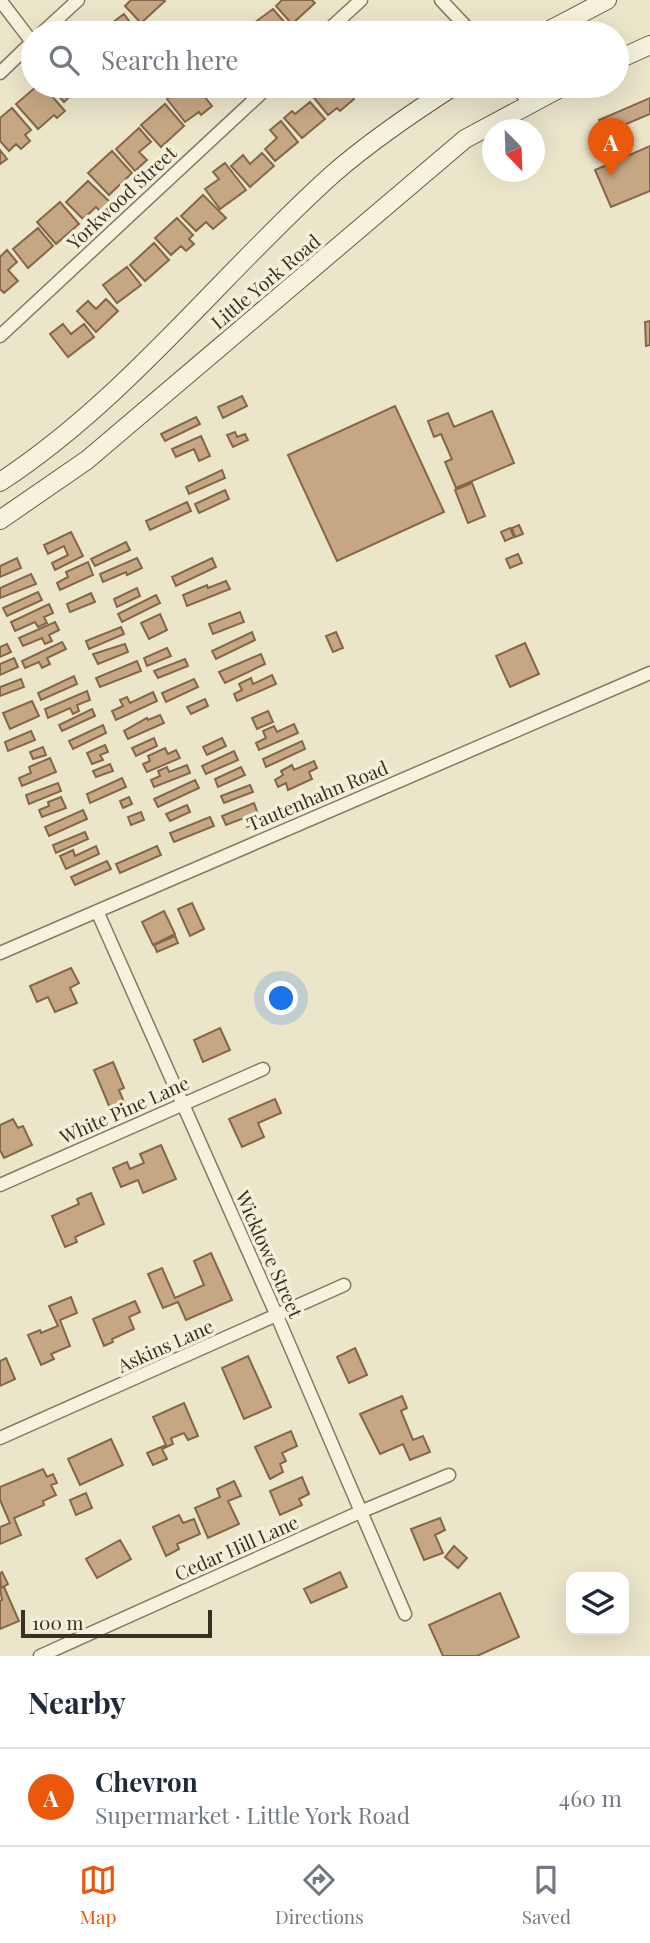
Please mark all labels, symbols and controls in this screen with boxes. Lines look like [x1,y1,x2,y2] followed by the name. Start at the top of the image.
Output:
[21,21,629,98] search box
[45,41,83,79] icon: search
[101,42,238,77] text: Search here
[588,118,634,176] pin: A
[482,119,545,182] north arrow
[60,139,182,255] street label: Yorkwood Street
[205,228,325,334] street label: Little York Road
[243,754,391,836] street label: Tautenhahn Road
[264,981,298,1015] your location
[54,1069,193,1150] street label: White Pine Lane
[230,1185,310,1322] street label: Wicklowe Street
[112,1312,217,1378] street label: Askins Lane
[170,1508,302,1586] street label: Cedar Hill Lane
[566,1572,629,1635] map controls
[566,1572,629,1635] button: layers
[21,1607,212,1639] scale bar
[32,1609,83,1635] text: 100 m
[28,1682,126,1722] text: Nearby
[95,1764,198,1799] text: Chevron
[43,1782,59,1813] text: A
[559,1782,622,1813] text: 460 m
[95,1799,410,1830] text: Supermarket · Little York Road
[79,1861,117,1929] tab: Map
[275,1861,364,1929] tab: Directions
[522,1861,571,1929] tab: Saved

